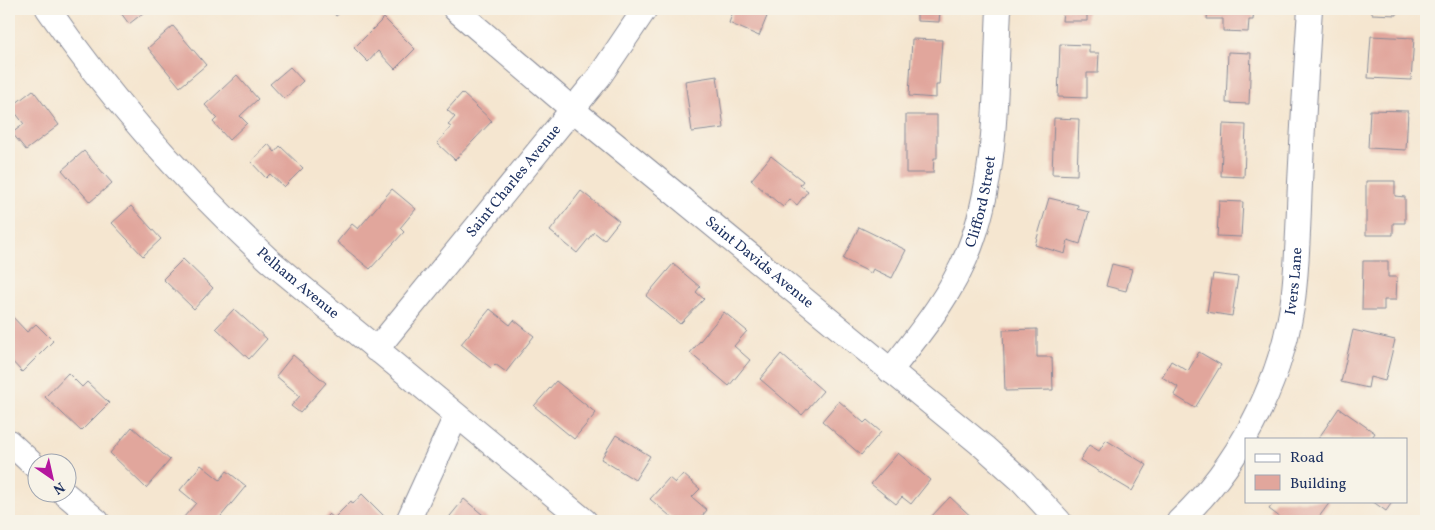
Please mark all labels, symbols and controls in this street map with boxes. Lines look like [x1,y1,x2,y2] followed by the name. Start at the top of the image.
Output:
[461,120,566,242] street label: Saint Charles Avenue
[960,155,1001,251] street label: Clifford Street
[700,212,818,313] street label: Saint Davids Avenue
[252,243,343,324] street label: Pelham Avenue
[1280,247,1308,317] street label: Ivers Lane
[1245,438,1408,502] legend
[1290,448,1324,469] text: Road
[28,452,78,502] north arrow
[1290,474,1347,495] text: Building
[49,477,68,498] text: N

